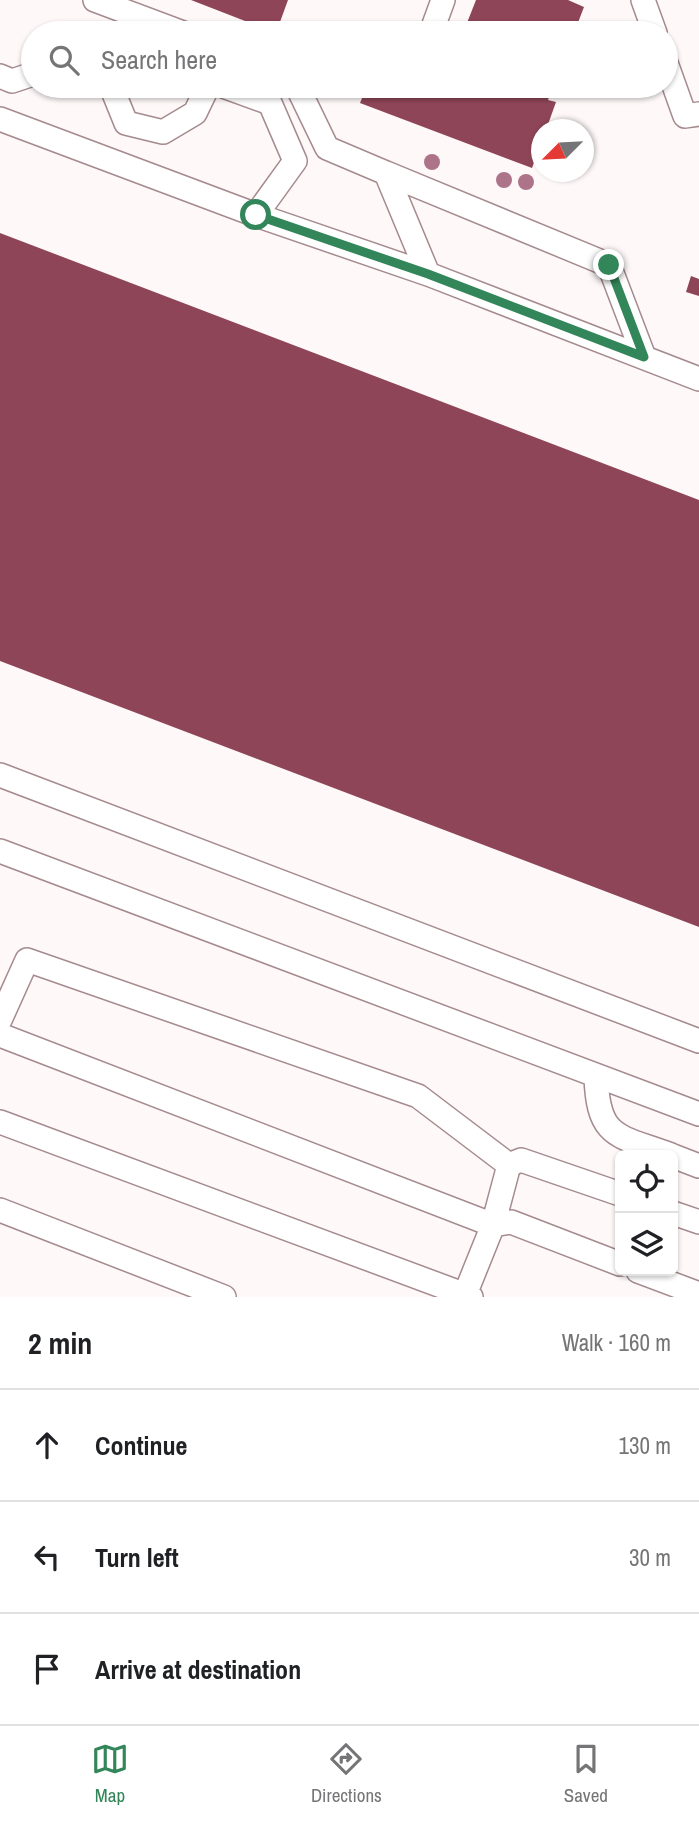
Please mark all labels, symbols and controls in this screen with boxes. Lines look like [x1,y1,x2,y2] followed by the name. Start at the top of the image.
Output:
[21,21,678,98] search box
[45,41,83,79] icon: search
[101,42,217,77] text: Search here
[531,119,594,182] north arrow
[240,199,271,230] route start
[593,249,624,280] route end
[615,1150,678,1276] map controls
[615,1150,678,1213] button: locate
[615,1213,678,1276] button: layers
[28,1323,92,1363] text: 2 min
[562,1327,671,1358] text: Walk · 160 m
[28,1426,66,1464] icon: ahead
[95,1428,187,1463] text: Continue
[619,1430,671,1461] text: 130 m
[28,1538,66,1576] icon: left
[95,1540,179,1575] text: Turn left
[629,1542,671,1573] text: 30 m
[28,1650,66,1688] icon: arrive
[95,1652,301,1687] text: Arrive at destination
[91,1740,129,1808] tab: Map
[311,1740,382,1808] tab: Directions
[564,1740,608,1808] tab: Saved

